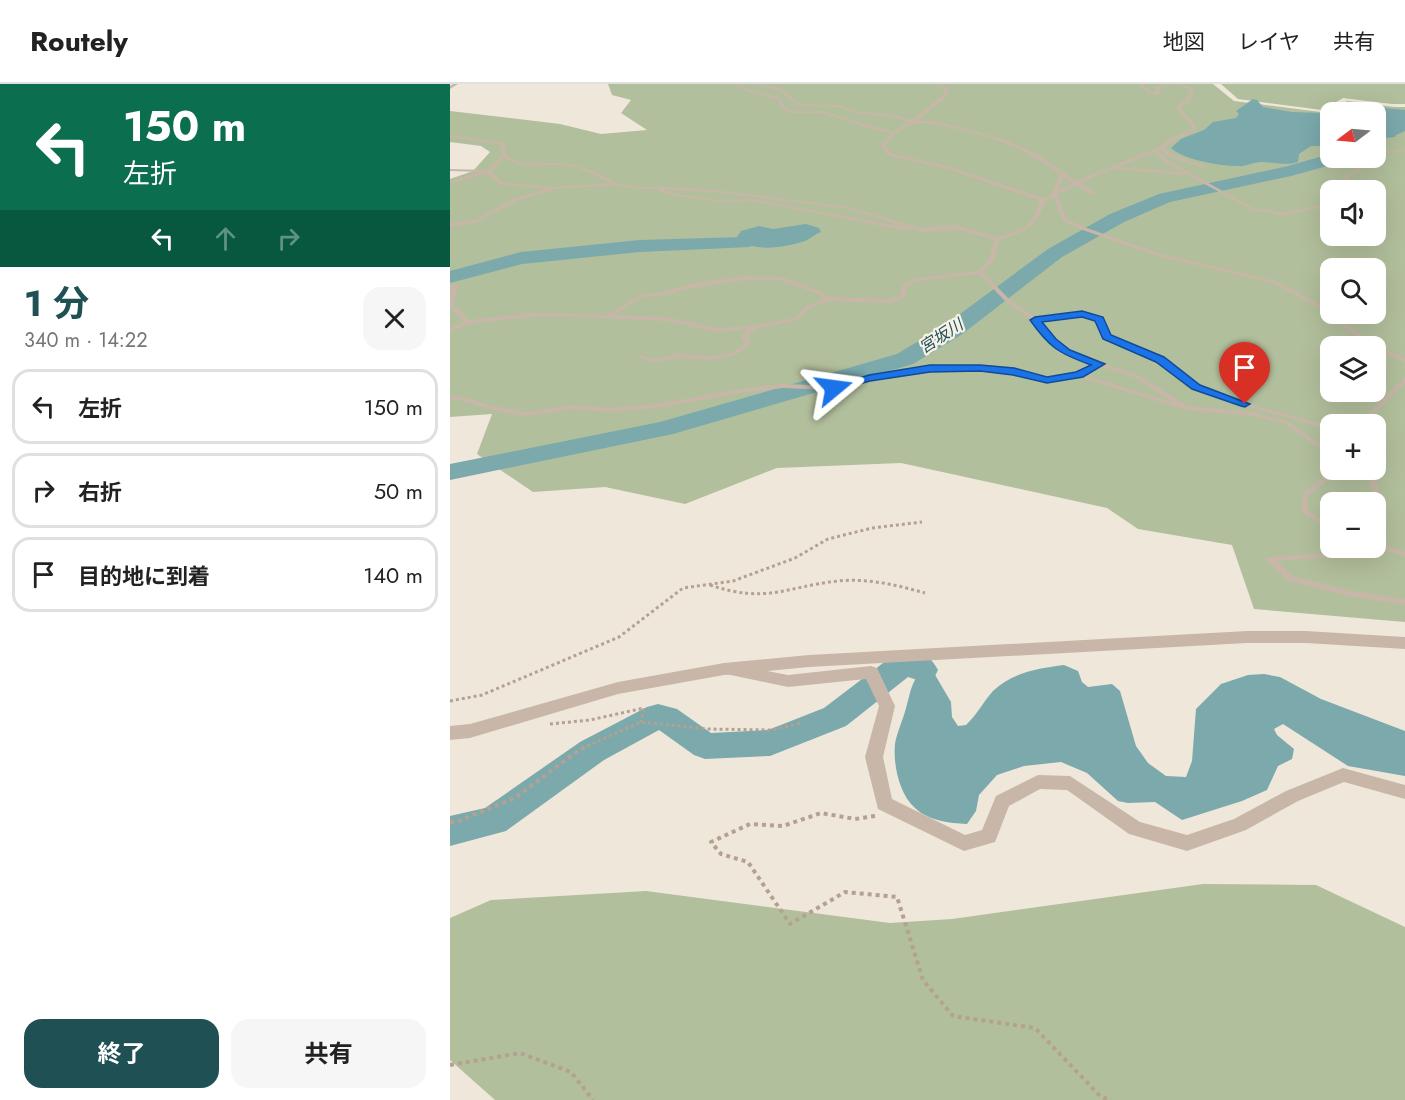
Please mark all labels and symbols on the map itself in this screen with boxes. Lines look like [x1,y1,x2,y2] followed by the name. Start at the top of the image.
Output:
[1320,102,1386,168] north arrow
[915,312,969,359] water label: 宮坂川
[1219,342,1270,404] pin
[802,356,866,420] position arrow

